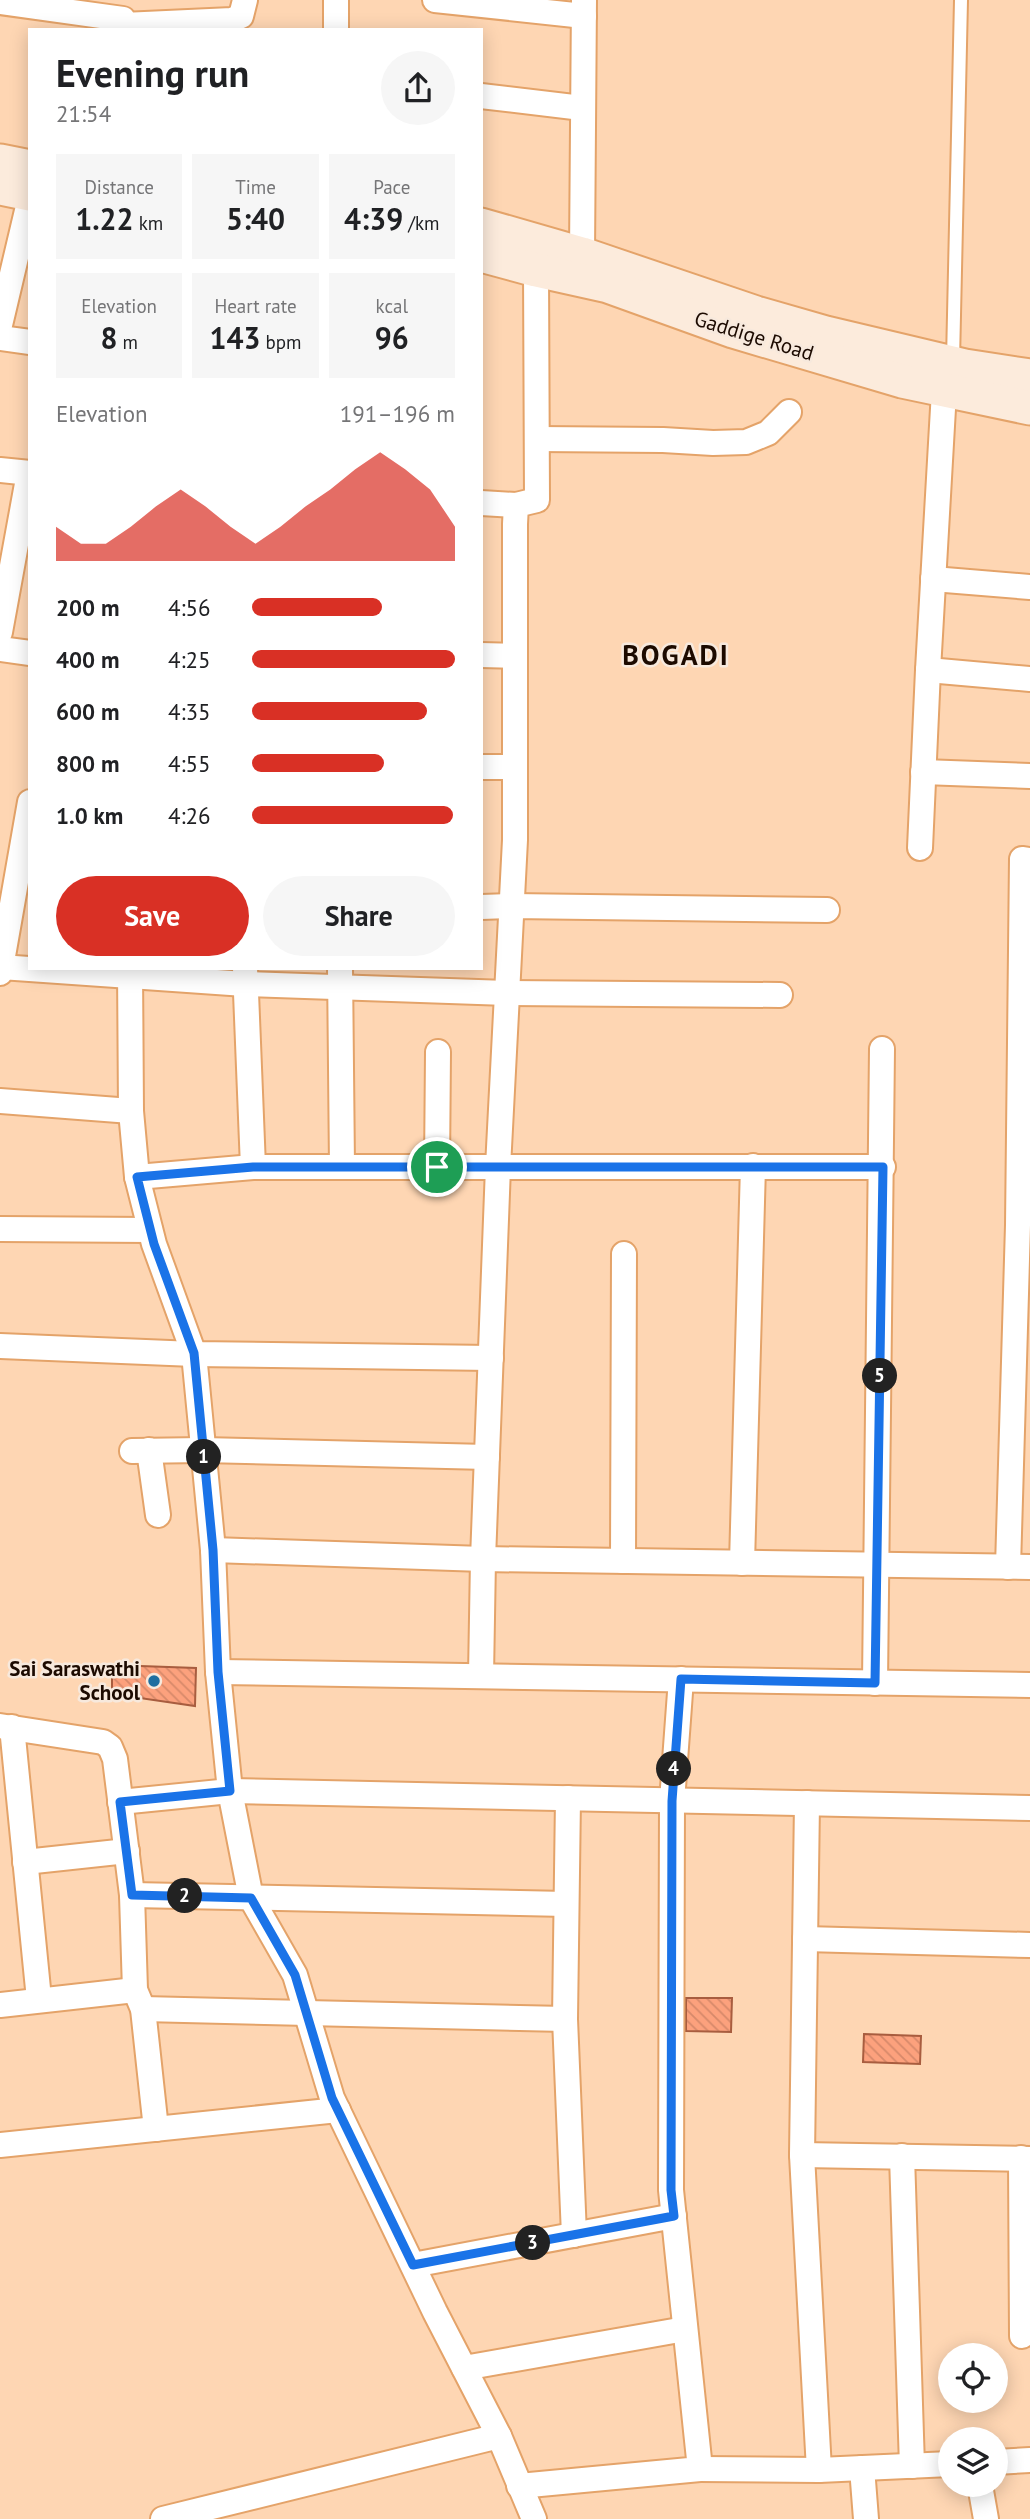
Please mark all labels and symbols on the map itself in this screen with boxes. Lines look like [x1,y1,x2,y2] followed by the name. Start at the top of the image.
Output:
[691,305,817,366] street label: Gaddige Road
[622,636,730,673] district label: BOGADI
[407,1137,467,1197] pin
[862,1358,898,1394] pin: 5
[186,1440,222,1474] pin: 1
[9,1655,141,1706] place label: Sai Saraswathi School
[146,1673,162,1689] marker: Sai Saraswathi School
[656,1752,692,1786] pin: 4
[168,1878,202,1913] pin: 2
[516,2226,550,2260] pin: 3

